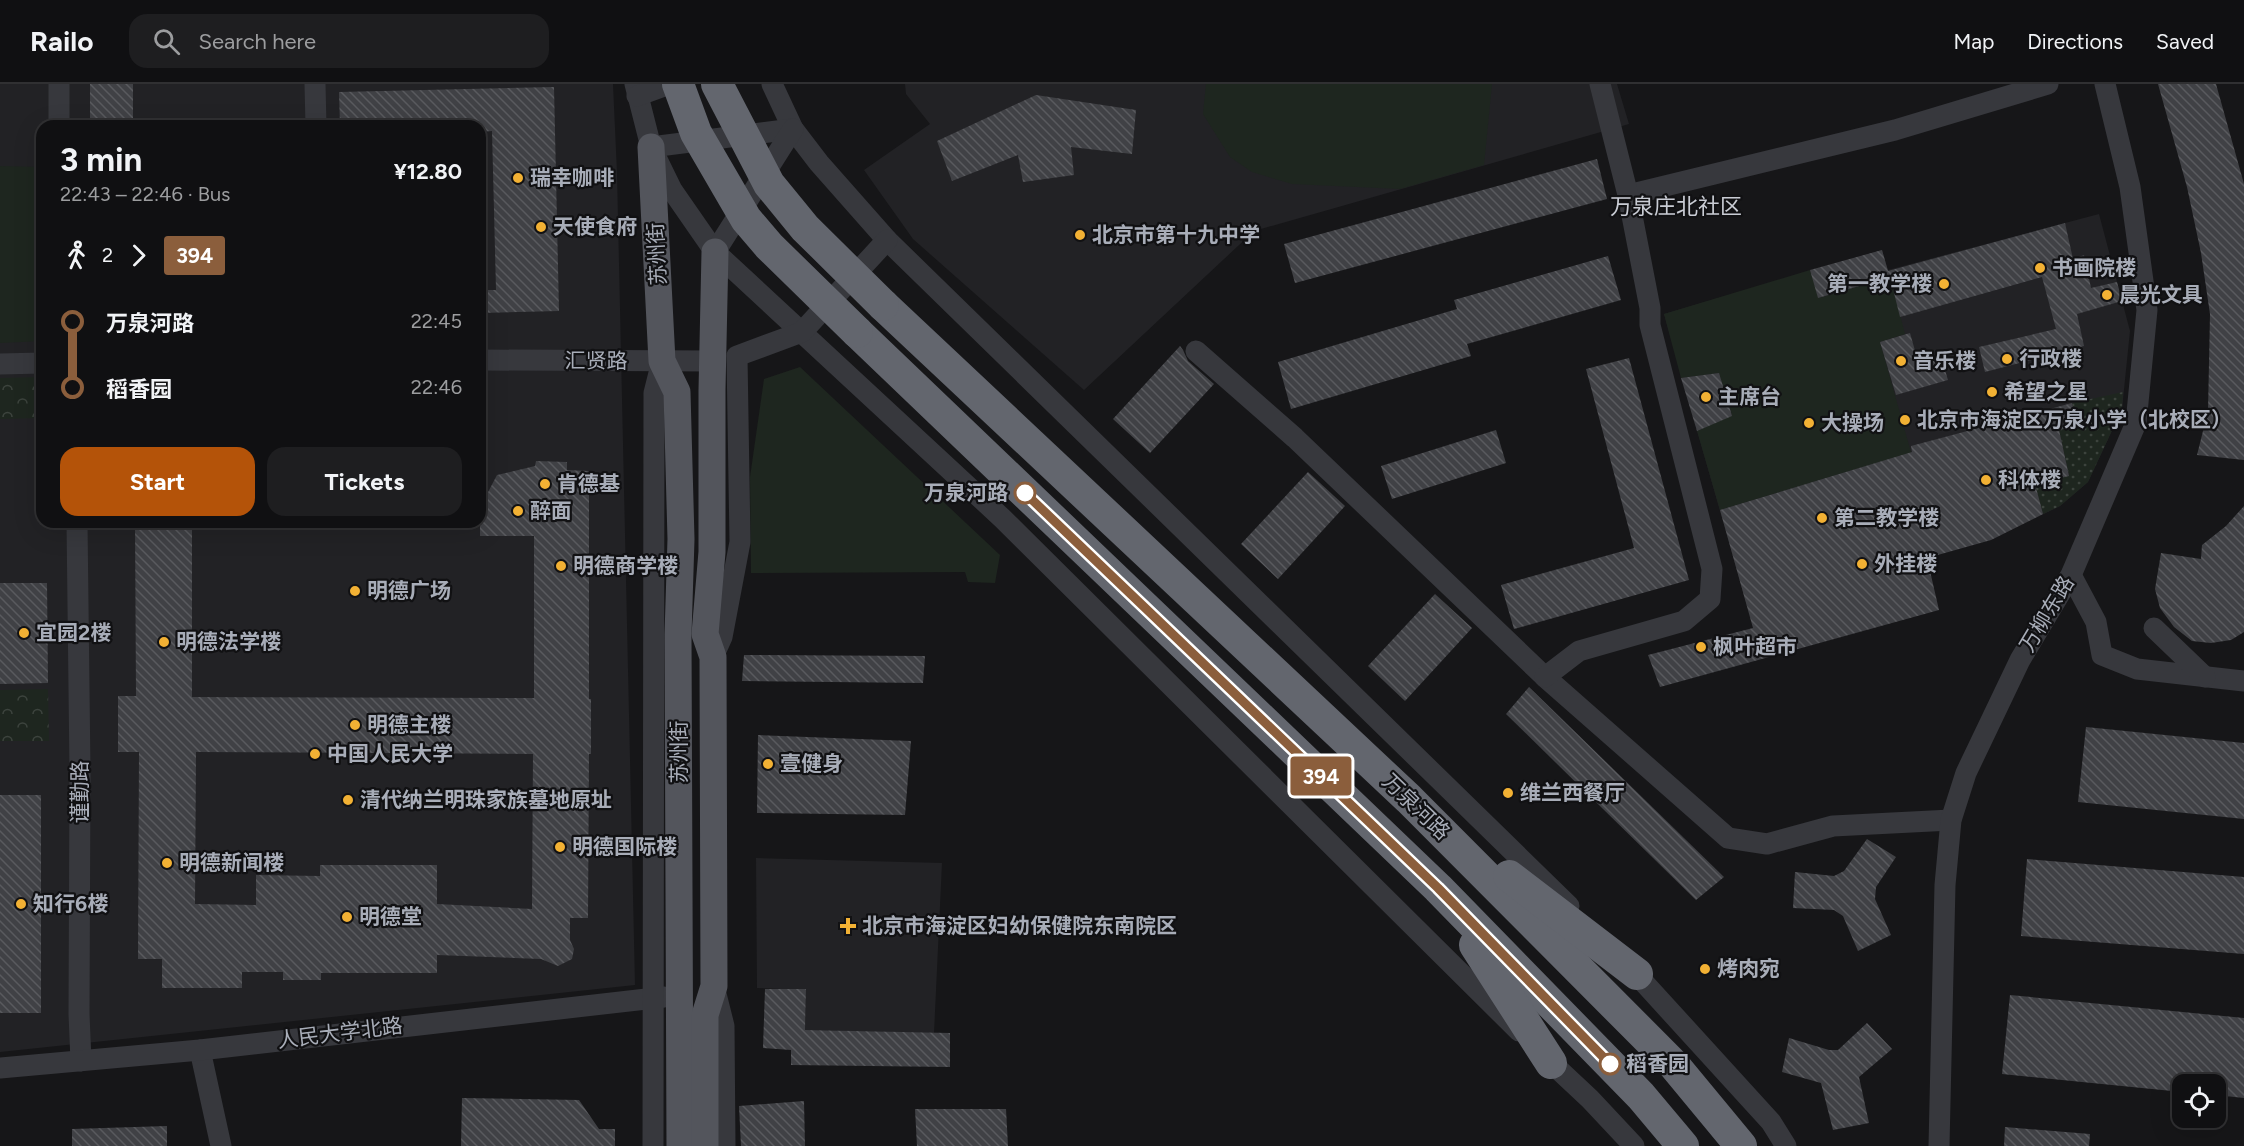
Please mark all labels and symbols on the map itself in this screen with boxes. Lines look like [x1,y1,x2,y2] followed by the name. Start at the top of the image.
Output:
[530,165,614,190] place label: 瑞幸咖啡
[511,171,525,185] marker: 瑞幸咖啡
[1610,193,1742,220] district label: 万泉庄北社区
[553,214,637,239] place label: 天使食府
[534,220,548,234] marker: 天使食府
[642,222,671,286] street label: 苏州街
[1092,222,1260,247] place label: 北京市第十九中学
[1073,228,1087,242] marker: 北京市第十九中学
[2052,255,2136,280] place label: 书画院楼
[2033,261,2047,275] marker: 书画院楼
[1827,271,1932,296] place label: 第一教学楼
[1937,277,1951,291] marker: 第一教学楼
[2119,282,2203,307] place label: 晨光文具
[2100,288,2114,302] marker: 晨光文具
[2019,346,2082,371] place label: 行政楼
[565,348,628,373] street label: 汇贤路
[1913,348,1976,373] place label: 音乐楼
[2000,352,2014,366] marker: 行政楼
[1894,354,1908,368] marker: 音乐楼
[2004,379,2088,404] place label: 希望之星
[1718,384,1781,409] place label: 主席台
[1985,385,1999,399] marker: 希望之星
[1699,390,1713,404] marker: 主席台
[1917,407,2232,432] place label: 北京市海淀区万泉小学（北校区）
[1821,410,1884,435] place label: 大操场
[1898,413,1912,427] marker: 北京市海淀区万泉小学（北校区）
[1802,416,1816,430] marker: 大操场
[1998,467,2061,492] place label: 科体楼
[557,471,620,496] place label: 肯德基
[1979,473,1993,487] marker: 科体楼
[538,477,552,491] marker: 肯德基
[924,480,1008,505] place label: 万泉河路
[1014,482,1036,504] marker: 万泉河路
[530,498,572,523] place label: 醉面
[511,504,525,518] marker: 醉面
[1834,505,1939,530] place label: 第二教学楼
[1815,511,1829,525] marker: 第二教学楼
[1874,551,1937,576] place label: 外挂楼
[573,553,678,578] place label: 明德商学楼
[1855,557,1869,571] marker: 外挂楼
[554,559,568,573] marker: 明德商学楼
[2014,571,2079,656] street label: 万柳东路
[367,578,451,603] place label: 明德广场
[348,584,362,598] marker: 明德广场
[36,620,111,645] place label: 宜园2楼
[17,626,31,640] marker: 宜园2楼
[176,629,281,654] place label: 明德法学楼
[1713,634,1797,659] place label: 枫叶超市
[157,635,171,649] marker: 明德法学楼
[1694,640,1708,654] marker: 枫叶超市
[367,712,451,737] place label: 明德主楼
[348,718,362,732] marker: 明德主楼
[666,721,691,784] street label: 苏州街
[327,741,453,766] place label: 中国人民大学
[308,747,322,761] marker: 中国人民大学
[780,751,843,776] place label: 壹健身
[1286,756,1356,796] line badge: 394
[761,757,775,771] marker: 壹健身
[67,761,92,824] street label: 谨勤路
[1377,768,1455,845] street label: 万泉河路
[1520,780,1625,805] place label: 维兰西餐厅
[1501,786,1515,800] marker: 维兰西餐厅
[360,787,612,812] place label: 清代纳兰明珠家族墓地原址
[341,793,355,807] marker: 清代纳兰明珠家族墓地原址
[572,834,677,859] place label: 明德国际楼
[553,840,567,854] marker: 明德国际楼
[179,850,284,875] place label: 明德新闻楼
[160,856,174,870] marker: 明德新闻楼
[33,891,108,916] place label: 知行6楼
[14,897,28,911] marker: 知行6楼
[359,904,422,929] place label: 明德堂
[340,910,354,924] marker: 明德堂
[862,913,1177,938] place label: 北京市海淀区妇幼保健院东南院区
[839,917,857,935] marker: 北京市海淀区妇幼保健院东南院区
[1717,956,1780,981] place label: 烤肉宛
[1698,962,1712,976] marker: 烤肉宛
[276,1012,404,1053] street label: 人民大学北路
[1626,1051,1689,1076] place label: 稻香园
[1599,1053,1621,1075] marker: 稻香园

